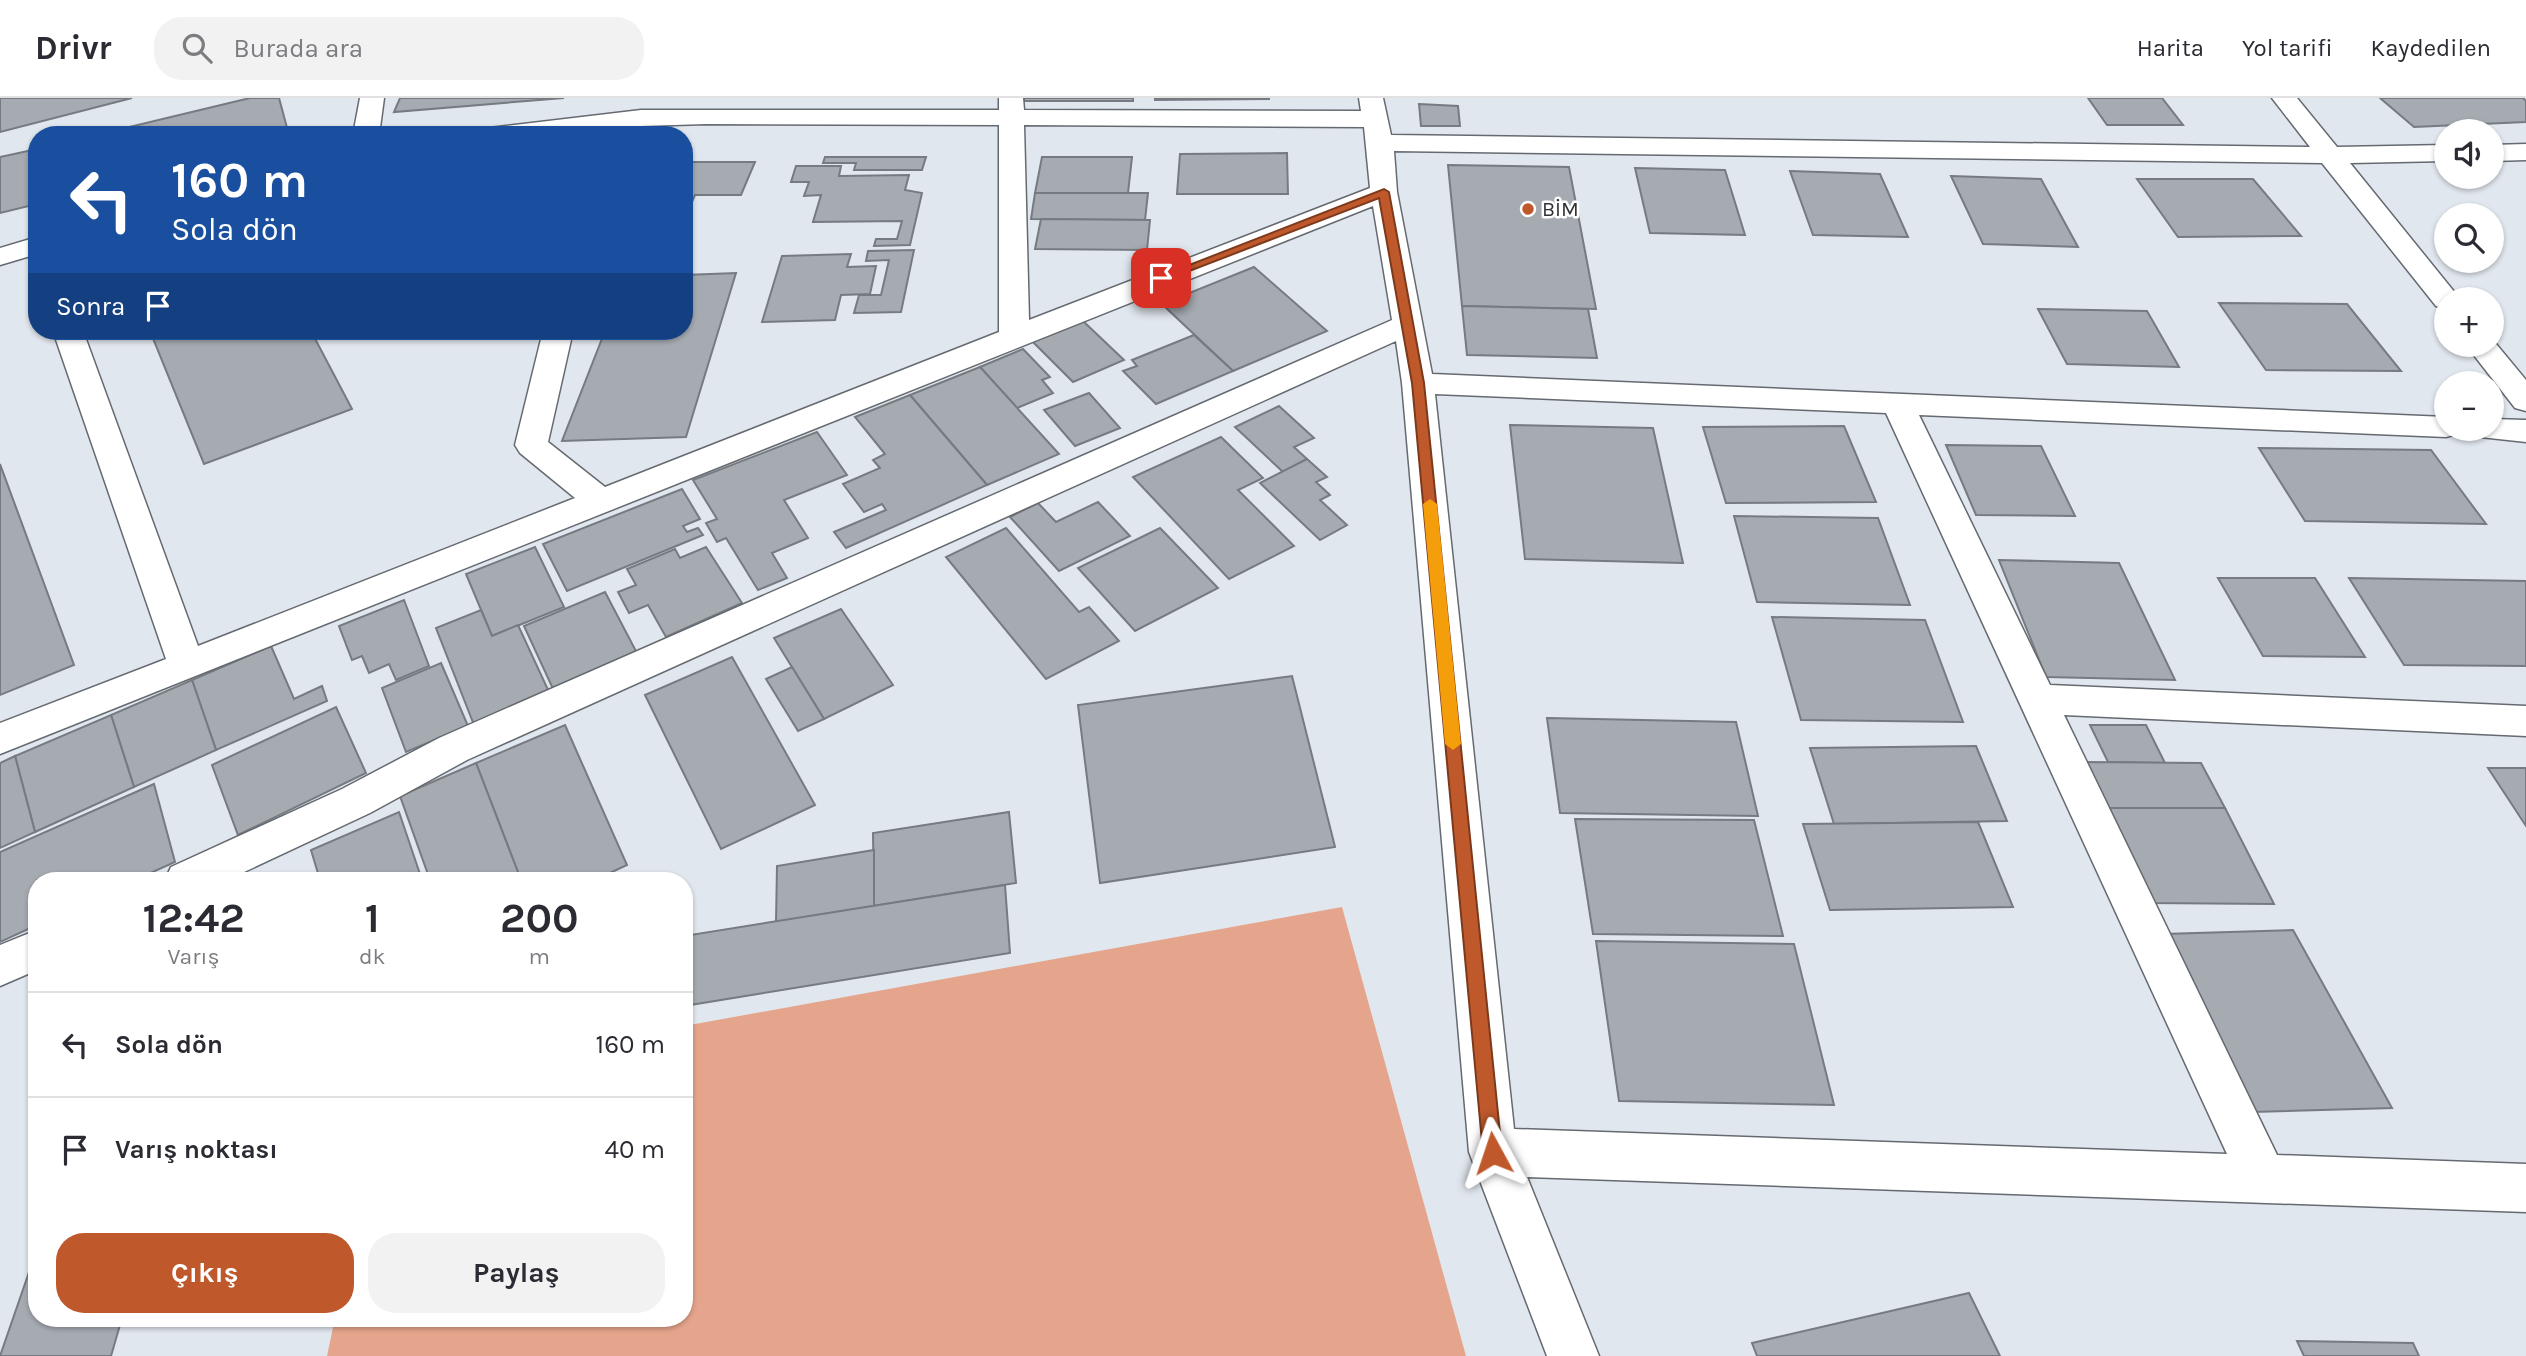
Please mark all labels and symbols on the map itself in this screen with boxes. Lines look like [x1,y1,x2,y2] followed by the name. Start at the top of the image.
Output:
[1542,197,1579,221] place label: BİM
[1520,201,1536,217] marker: BİM
[1131,248,1191,308] pin
[1456,1116,1530,1190] position arrow

